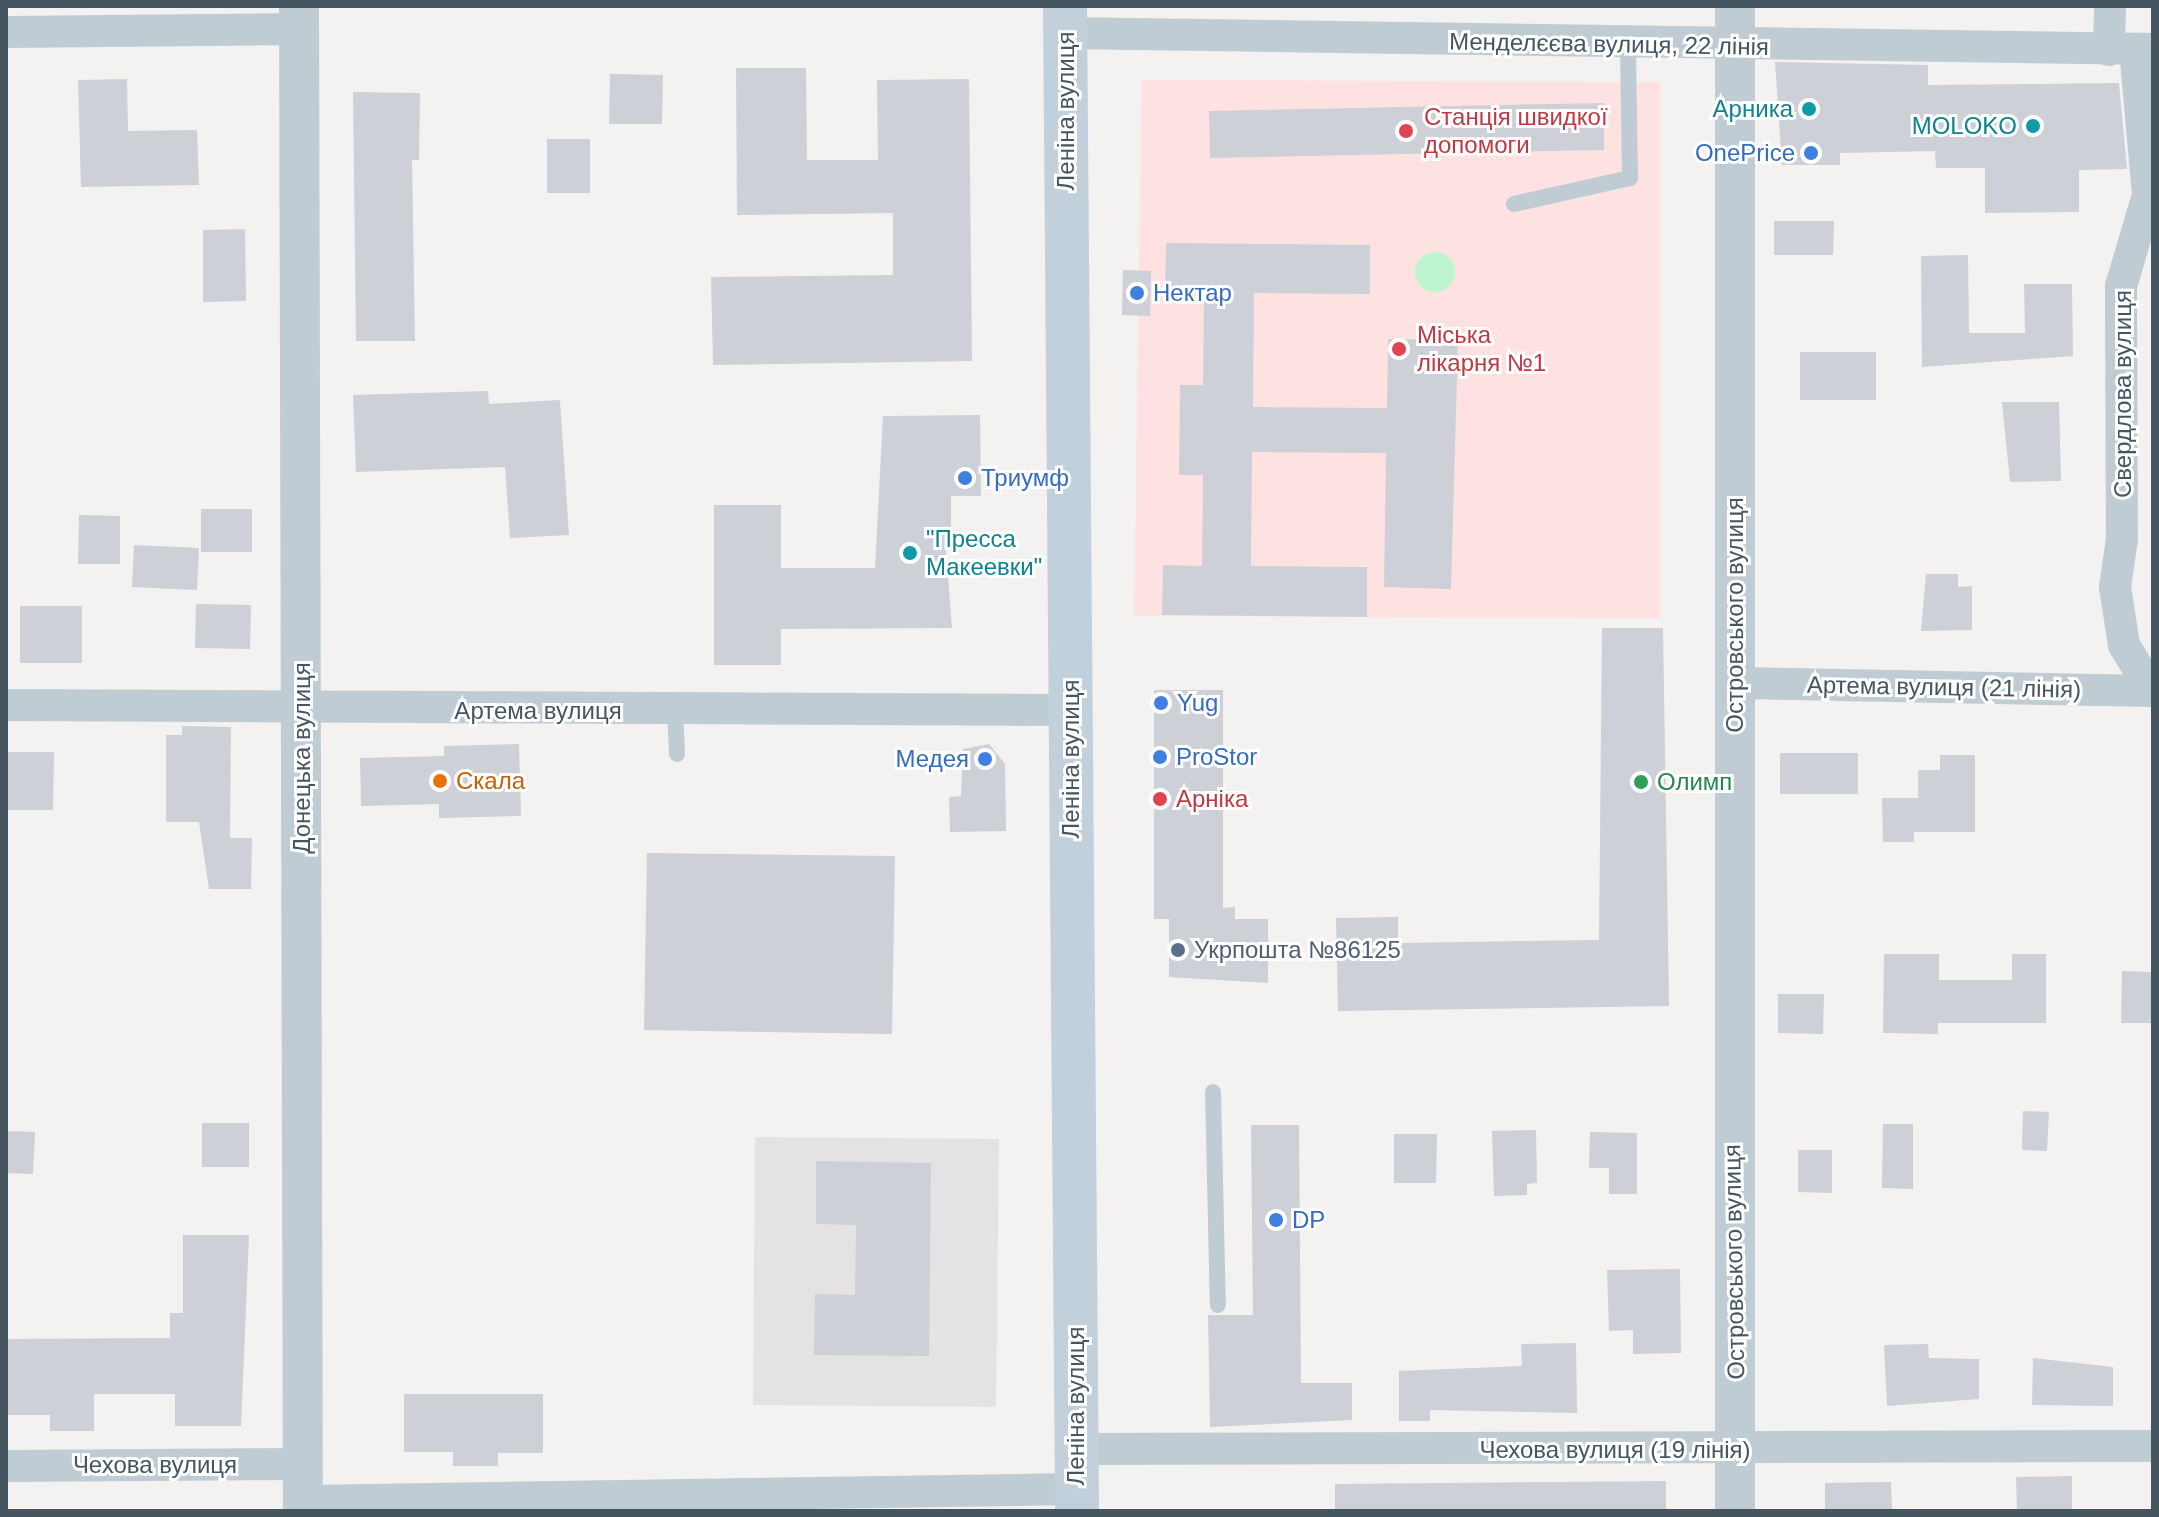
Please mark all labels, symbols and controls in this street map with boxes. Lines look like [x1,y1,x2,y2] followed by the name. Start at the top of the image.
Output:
[1449,27,1769,61] street label: Менделєєва вулиця, 22 лінія
[1052,32,1080,190] street label: Леніна вулиця
[1713,95,1793,123] place label: Арника
[1800,100,1818,118] marker: Арника
[1424,103,1608,159] place label: Станція швидкої допомоги
[1912,112,2017,140] place label: MOLOKO
[2024,117,2042,135] marker: MOLOKO
[1395,120,1417,142] marker: Станція швидкої допомоги
[1695,139,1795,167] place label: OnePrice
[1802,144,1820,162] marker: OnePrice
[1153,279,1232,307] place label: Нектар
[1128,284,1146,302] marker: Нектар
[2109,290,2137,498] street label: Свердлова вулиця
[1417,321,1546,377] place label: Міська лікарня №1
[1388,338,1410,360] marker: Міська лікарня №1
[981,464,1069,492] place label: Триумф
[956,469,974,487] marker: Триумф
[1721,497,1749,733] street label: Островського вулиця
[926,525,1042,581] place label: "Пресса Макеевки"
[901,544,919,562] marker: "Пресса Макеевки"
[288,662,316,854] street label: Донецька вулиця
[1807,670,2081,704] street label: Артема вулиця (21 лiнiя)
[1057,680,1085,838] street label: Леніна вулиця
[1177,689,1218,717] place label: Yug
[1152,694,1170,712] marker: Yug
[454,697,622,725] street label: Артема вулиця
[1176,743,1257,771] place label: ProStor
[896,745,969,773] place label: Медея
[1151,748,1169,766] marker: ProStor
[976,750,994,768] marker: Медея
[456,767,525,795] place label: Скала
[1657,768,1732,796] place label: Олимп
[431,772,449,790] marker: Скала
[1632,773,1650,791] marker: Олимп
[1176,785,1248,813] place label: Арніка
[1151,790,1169,808] marker: Арніка
[1194,936,1401,964] place label: Укрпошта №86125
[1169,941,1187,959] marker: Укрпошта №86125
[1718,1144,1750,1380] street label: Островського вулиця
[1292,1206,1325,1234] place label: DP
[1267,1211,1285,1229] marker: DP
[1062,1327,1090,1485] street label: Леніна вулиця
[1479,1436,1751,1464] street label: Чехова вулиця (19 лiнiя)
[73,1451,237,1479] street label: Чехова вулиця

